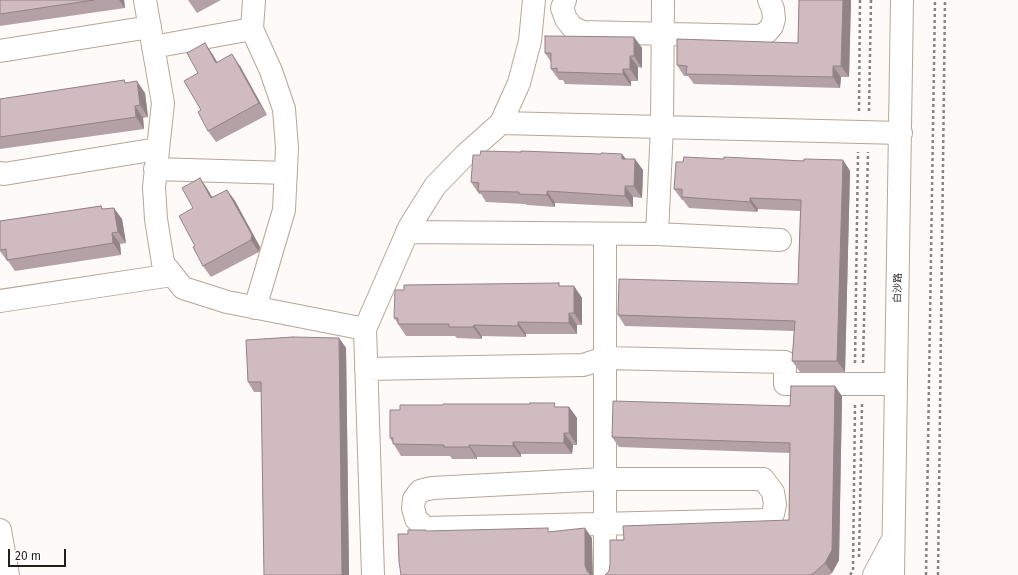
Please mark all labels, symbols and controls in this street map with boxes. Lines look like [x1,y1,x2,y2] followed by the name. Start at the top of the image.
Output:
[892,273,904,303] street label: 白沙路
[10,541,68,567] scale bar
[15,549,41,563] text: 20 m

